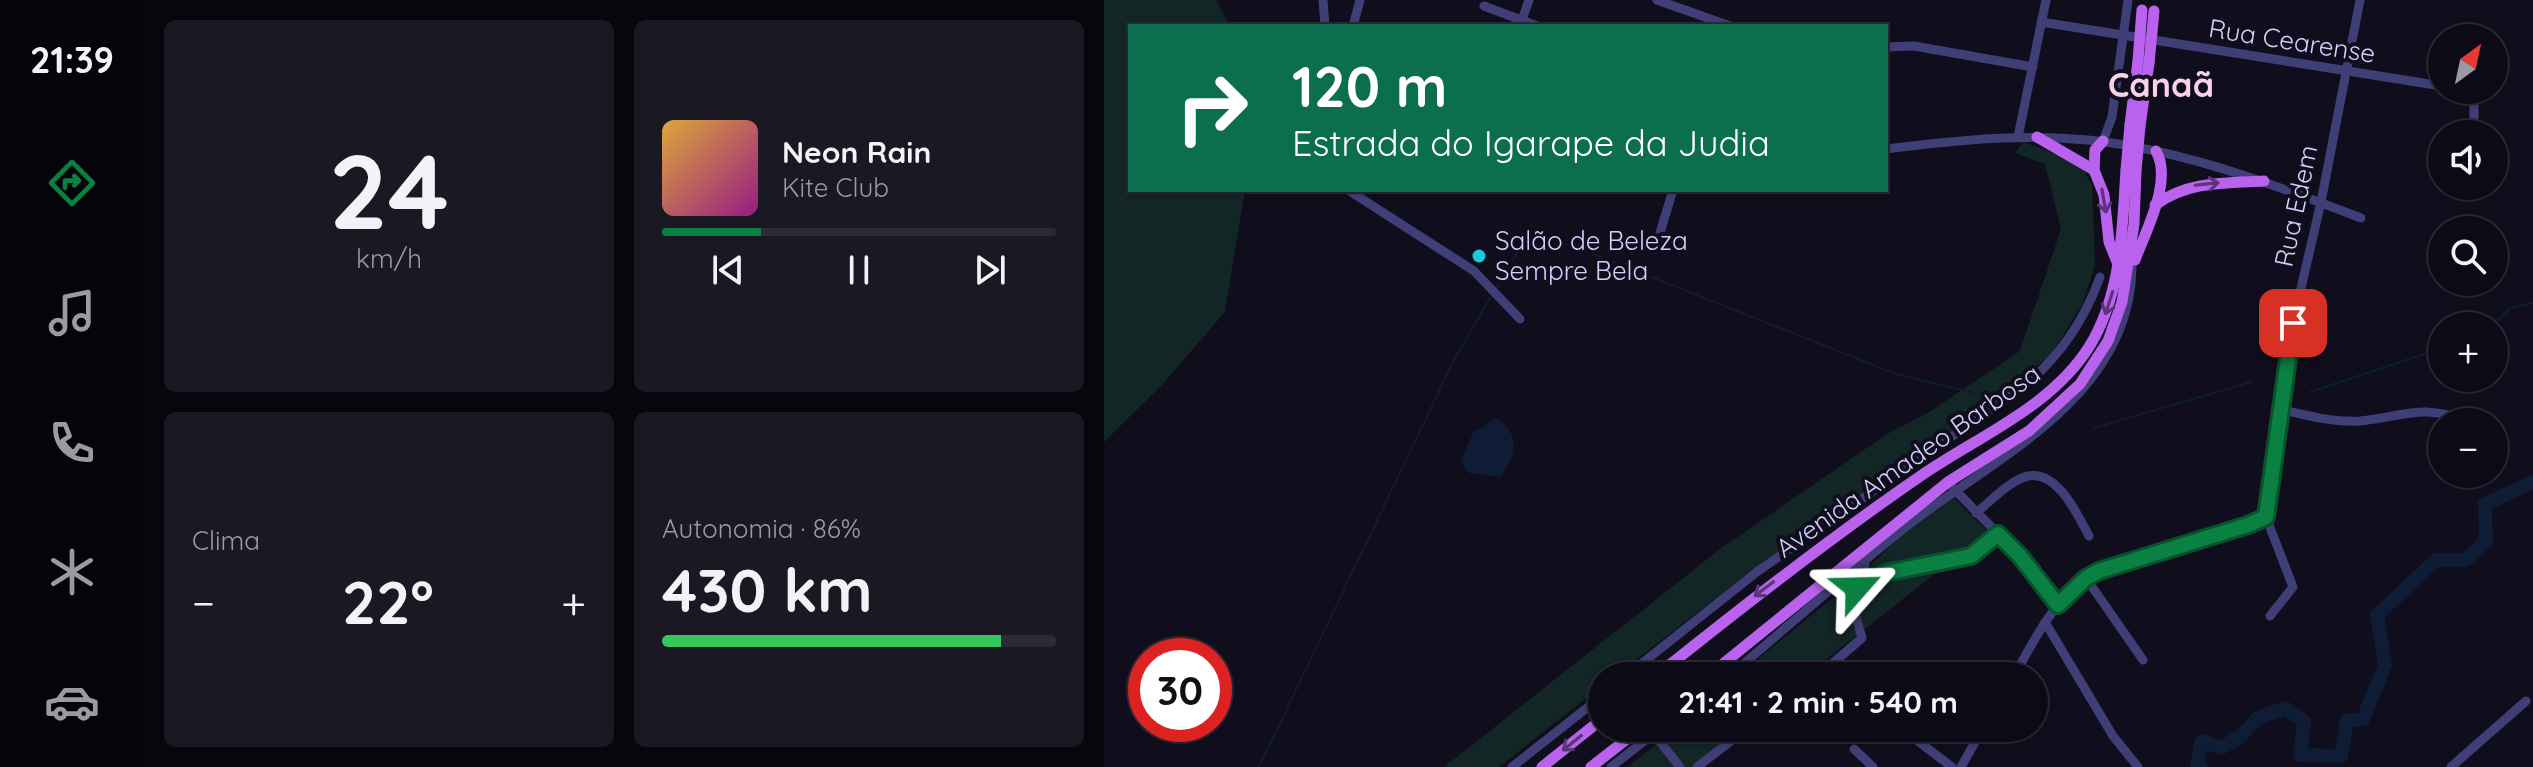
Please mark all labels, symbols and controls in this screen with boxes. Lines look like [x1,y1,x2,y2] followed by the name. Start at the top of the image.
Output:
[2206,11,2378,70] street label: Rua Cearense
[2428,24,2508,104] north arrow
[2428,24,2508,488] map controls
[30,37,114,82] text: 21:39
[1292,51,1447,121] text: 120 m
[1160,56,1264,160] icon: right
[2108,63,2214,106] district label: Canaã
[1292,120,1770,165] text: Estrada do Igarape da Judia
[2428,120,2508,200] button: sound
[329,125,449,255] text: 24
[782,133,931,171] text: Neon Rain
[2267,142,2325,270] street label: Rua Edem
[44,155,100,211] icon: directions
[782,171,889,204] text: Kite Club
[2193,177,2220,192] one-way arrow
[2097,188,2112,214] one-way arrow
[2428,216,2508,296] button: search
[1495,224,1688,287] place label: Salão de Beleza Sempre Bela
[356,242,422,275] text: km/h
[1470,247,1488,265] marker: Salão de Beleza Sempre Bela
[706,248,750,292] icon: previous
[837,248,881,292] icon: pause
[968,248,1012,292] icon: next
[44,285,100,341] icon: music
[2259,289,2327,357] pin
[2100,290,2115,315] one-way arrow
[2271,301,2315,345] icon: arrive
[2428,312,2508,392] button: +
[1769,357,2046,565] street label: Avenida Amadeo Barbosa
[2428,408,2508,488] button: −
[44,415,100,471] icon: phone
[662,512,861,545] text: Autonomia · 86%
[192,524,260,557] text: Clima
[44,544,100,600] icon: climate
[1815,546,1899,630] position arrow
[662,552,873,627] text: 430 km
[342,564,434,639] text: 22°
[192,575,215,630] text: −
[561,575,586,630] text: +
[1754,581,1775,598] one-way arrow
[1128,638,1232,742] speed limit sign: 30
[44,674,100,730] icon: car
[1678,683,1958,721] text: 21:41 · 2 min · 540 m
[1562,734,1583,752] one-way arrow

